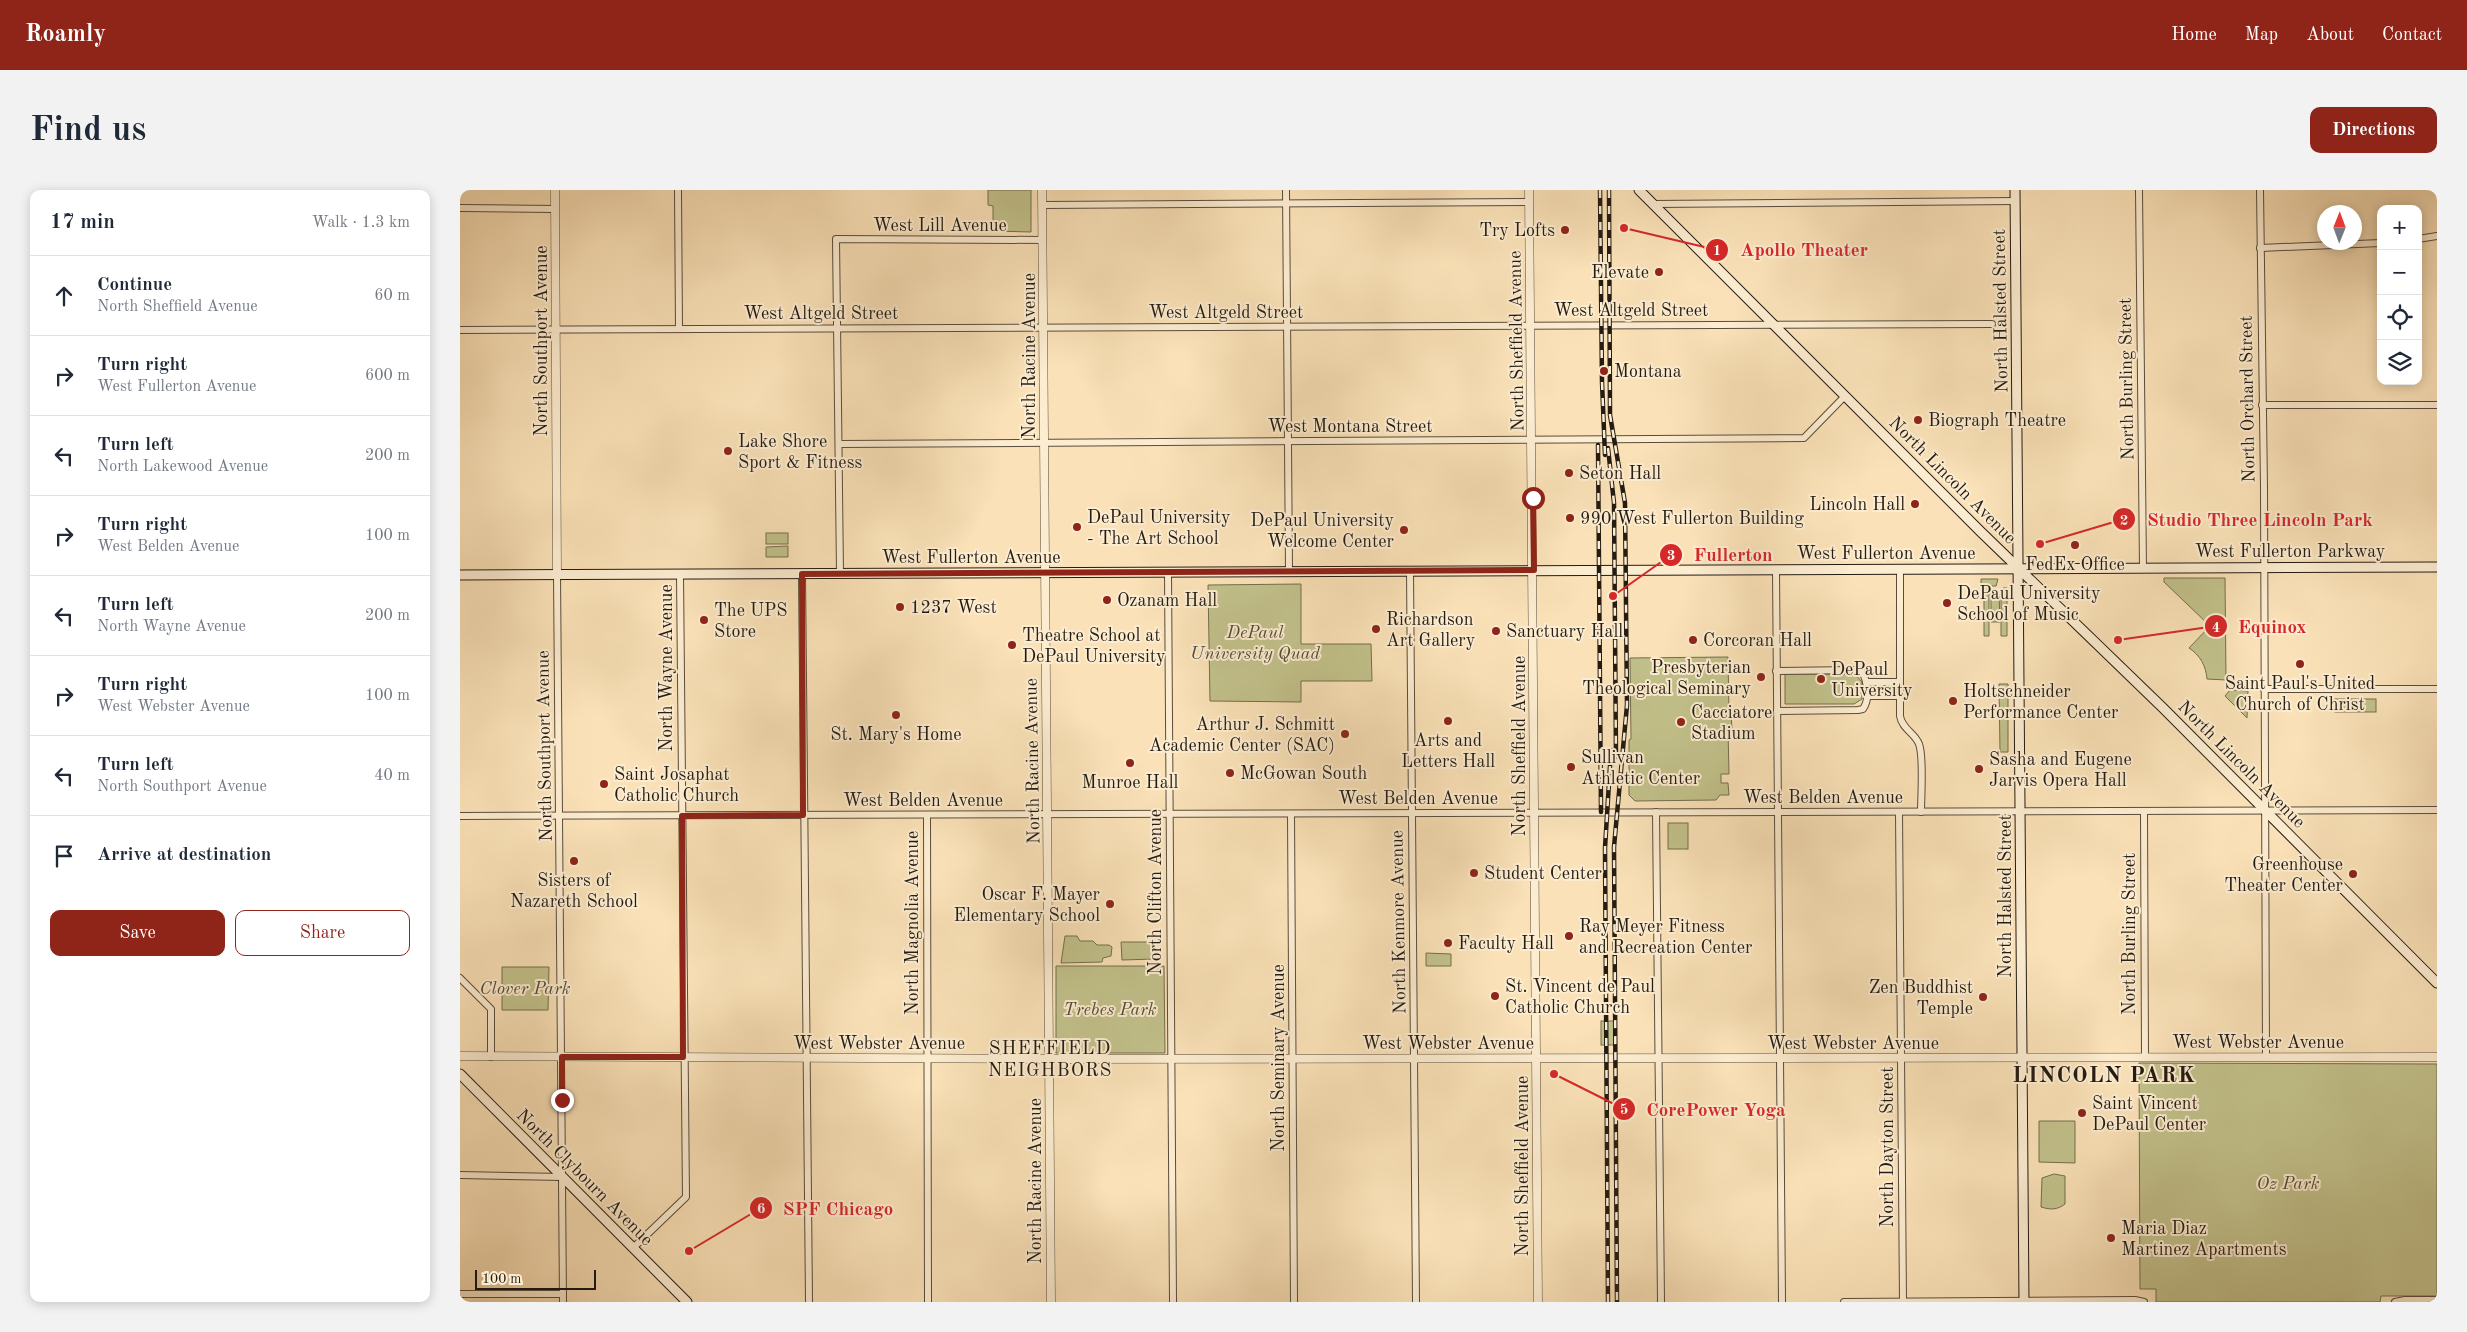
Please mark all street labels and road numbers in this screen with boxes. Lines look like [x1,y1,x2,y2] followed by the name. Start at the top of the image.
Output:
[873,217,1007,235] street label: West Lill Avenue
[1991,229,2011,393] street label: North Halsted Street
[533,245,551,437] street label: North Southport Avenue
[1506,250,1528,432] street label: North Sheffield Avenue
[1021,273,1039,439] street label: North Racine Avenue
[2117,298,2137,460] street label: North Burling Street
[1554,302,1708,320] street label: West Altgeld Street
[1149,304,1303,322] street label: West Altgeld Street
[744,305,898,323] street label: West Altgeld Street
[2238,315,2258,483] street label: North Orchard Street
[1885,414,2019,548] street label: North Lincoln Avenue
[1267,418,1433,436] street label: West Montana Street
[2195,543,2386,561] street label: West Fullerton Parkway
[1796,545,1976,563] street label: West Fullerton Avenue
[881,549,1061,567] street label: West Fullerton Avenue
[658,584,676,752] street label: North Wayne Avenue
[534,650,556,842] street label: North Southport Avenue
[1511,656,1529,836] street label: North Sheffield Avenue
[1023,678,1043,844] street label: North Racine Avenue
[2174,698,2308,832] street label: North Lincoln Avenue
[1743,789,1903,807] street label: West Belden Avenue
[1338,790,1498,808] street label: West Belden Avenue
[843,792,1003,810] street label: West Belden Avenue
[1147,809,1165,975] street label: North Clifton Avenue
[1997,814,2015,978] street label: North Halsted Street
[1388,830,1410,1014] street label: North Kenmore Avenue
[904,831,922,1015] street label: North Magnolia Avenue
[2121,853,2139,1015] street label: North Burling Street
[1270,964,1288,1152] street label: North Seminary Avenue
[2172,1034,2344,1052] street label: West Webster Avenue
[793,1035,965,1053] street label: West Webster Avenue
[1362,1035,1534,1053] street label: West Webster Avenue
[1767,1035,1939,1053] street label: West Webster Avenue
[1879,1066,1897,1228] street label: North Dayton Street
[1514,1076,1532,1256] street label: North Sheffield Avenue
[1027,1098,1045,1264] street label: North Racine Avenue
[513,1106,656,1249] street label: North Clybourn Avenue

